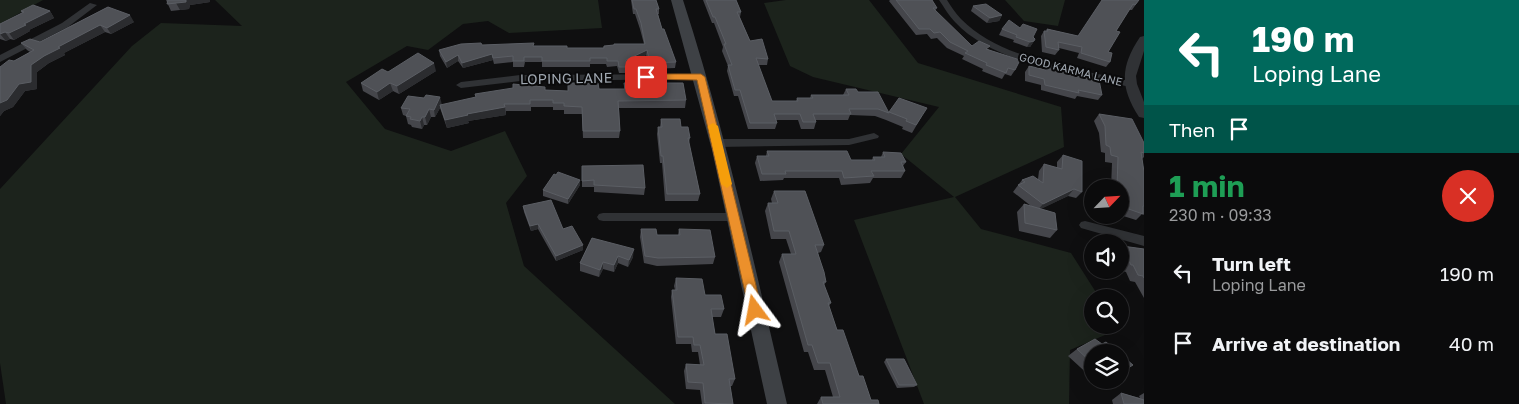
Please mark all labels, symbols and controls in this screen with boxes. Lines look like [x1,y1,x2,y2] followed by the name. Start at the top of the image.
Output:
[1252,18,1354,60] text: 190 m
[1169,20,1234,85] icon: left
[1018,50,1124,88] street label: GOOD KARMA LANE
[625,56,667,98] pin
[1252,60,1381,87] text: Loping Lane
[632,63,660,91] icon: arrive
[520,69,612,87] street label: LOPING LANE
[1225,115,1253,143] icon: arrive
[1169,118,1215,141] text: Then
[1169,168,1245,204] text: 1 min
[1442,170,1494,222] button: close
[1084,179,1129,224] north arrow
[1084,179,1129,389] map controls
[1169,205,1272,225] text: 230 m · 09:33
[1084,234,1129,279] button: sound
[1212,252,1291,275] text: Turn left
[1169,259,1197,287] icon: left
[1440,262,1494,285] text: 190 m
[1212,275,1306,295] text: Loping Lane
[728,283,780,335] position arrow
[1084,289,1129,334] button: search
[1169,329,1197,357] icon: arrive
[1212,332,1400,355] text: Arrive at destination
[1449,332,1494,355] text: 40 m
[1084,344,1129,389] button: layers

